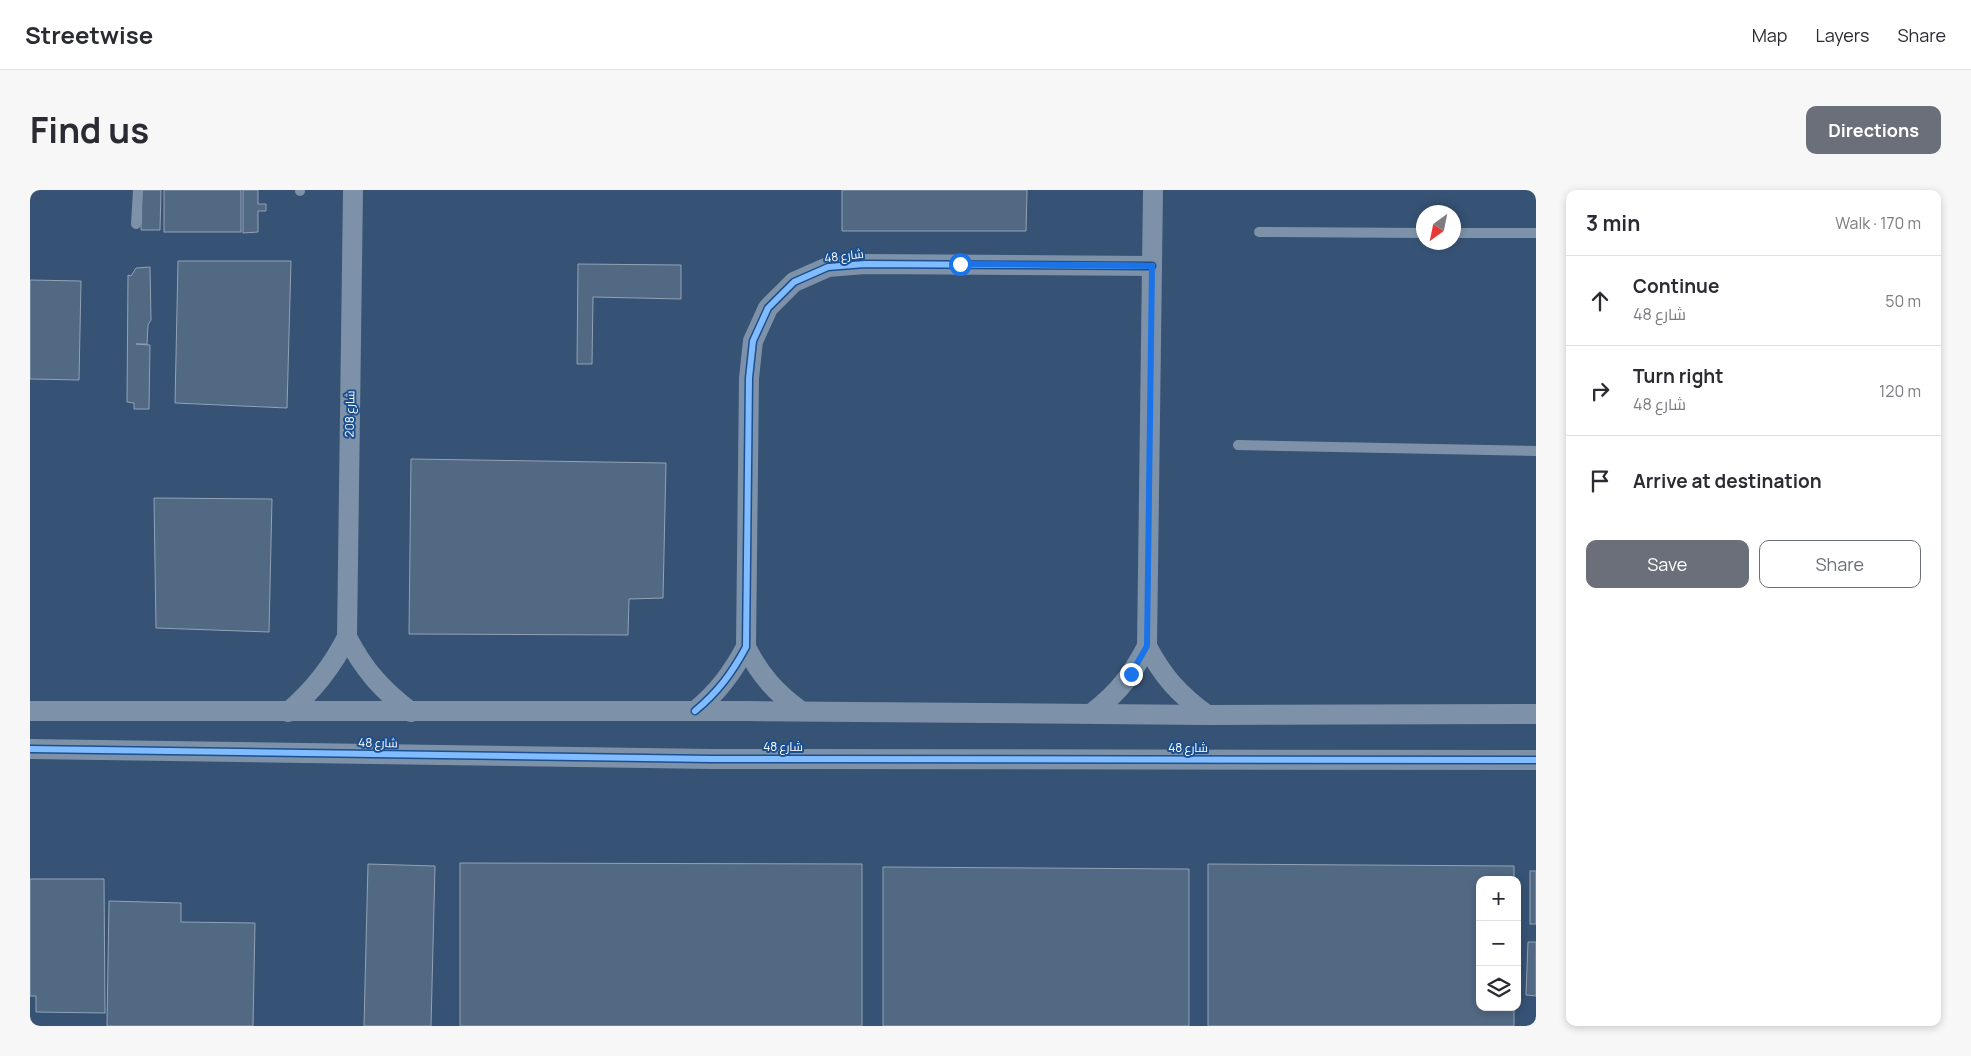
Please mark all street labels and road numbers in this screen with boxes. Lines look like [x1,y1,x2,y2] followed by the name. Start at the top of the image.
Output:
[823,245,865,266] street label: شارع 48
[341,390,358,438] street label: شارع 208
[358,734,398,751] street label: شارع 48
[763,738,803,755] street label: شارع 48
[1168,739,1208,756] street label: شارع 48

